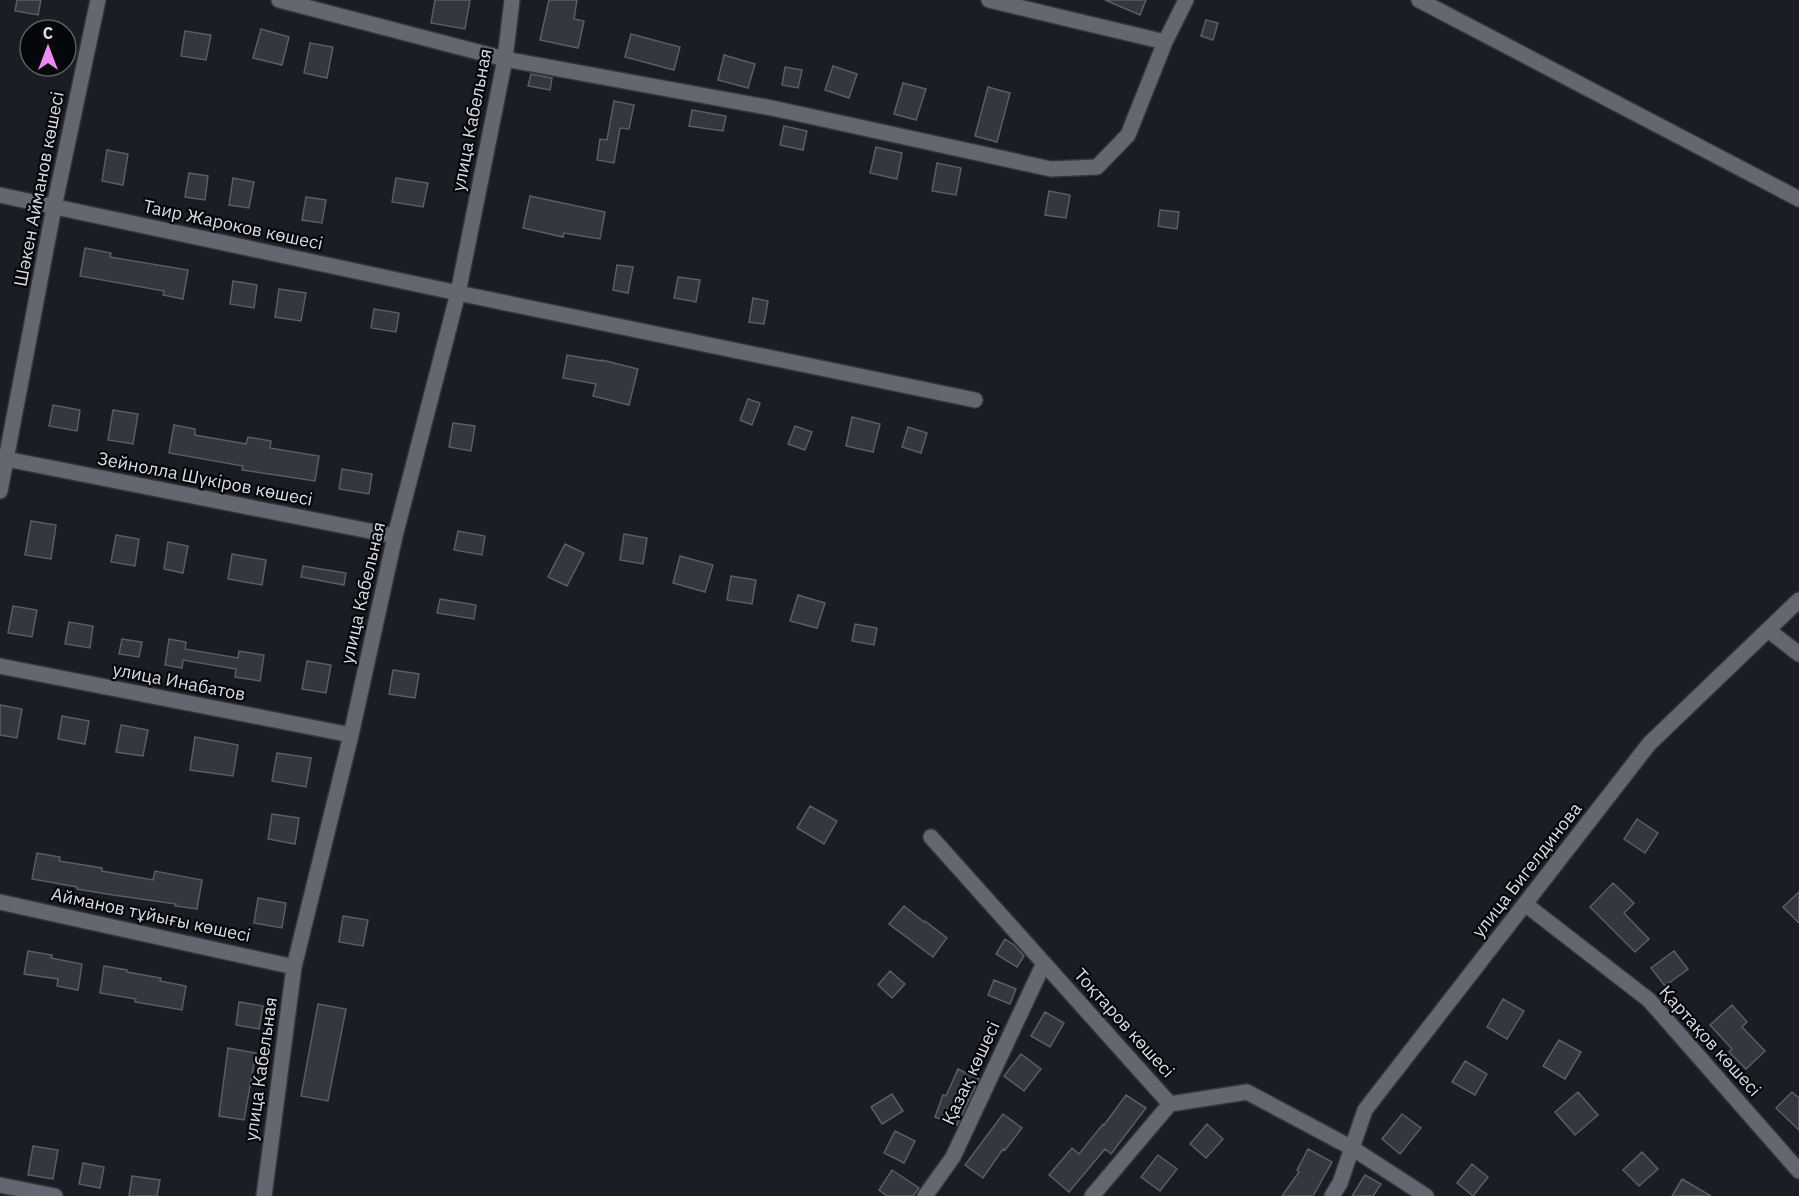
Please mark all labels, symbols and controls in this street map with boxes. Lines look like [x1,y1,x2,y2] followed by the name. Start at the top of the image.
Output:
[18,18,78,78] north arrow
[43,23,53,43] text: С
[446,47,497,193] street label: улица Кабельная
[8,89,69,288] street label: Шәкен Айманов көшесі
[141,194,325,255] street label: Таир Жароков көшесі
[96,446,315,511] street label: Зейнолла Шүкіров көшесі
[335,520,390,666] street label: улица Кабельная
[111,657,248,706] street label: улица Инабатов
[1467,797,1587,942] street label: улица Бигелдинова
[49,882,253,947] street label: Айманов тұйығы көшесі
[1069,963,1180,1082] street label: Тоқтаров көшесі
[1655,980,1766,1101] street label: Қартақов көшесі
[239,996,282,1142] street label: улица Кабельная
[936,1017,1005,1128] street label: Қазақ көшесі

